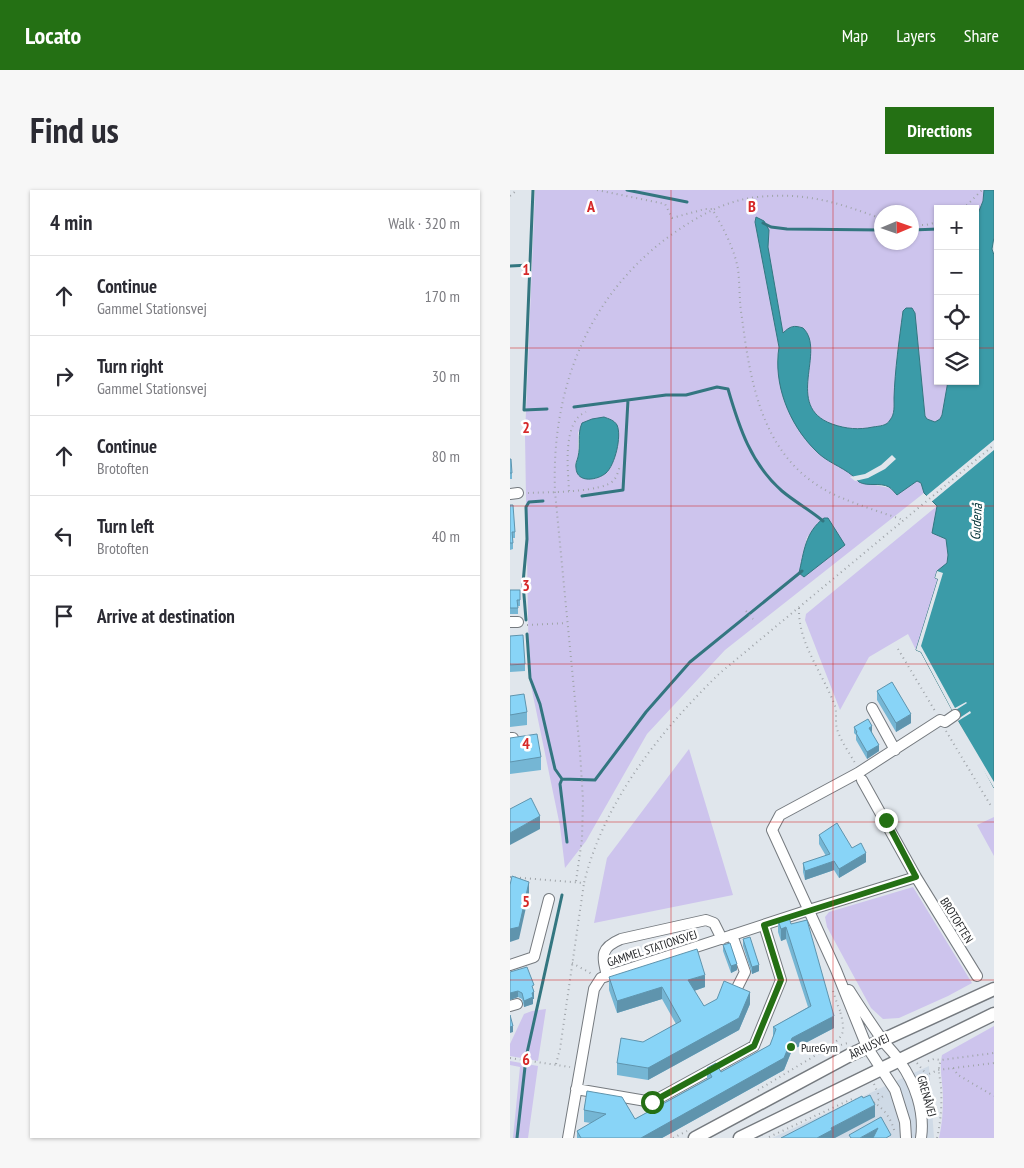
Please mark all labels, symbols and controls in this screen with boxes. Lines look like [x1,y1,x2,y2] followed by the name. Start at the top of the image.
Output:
[25,20,81,51] text: Locato
[842,24,868,47] text: Map
[896,24,936,47] text: Layers
[964,24,999,47] text: Share
[30,107,119,153] text: Find us
[885,107,994,154] button: Directions
[586,196,596,216] text: A
[748,196,756,216] text: B
[874,205,919,250] north arrow
[934,205,979,385] map controls
[934,205,979,250] button: +
[50,209,92,236] text: 4 min
[388,213,460,233] text: Walk · 320 m
[934,250,979,295] button: −
[522,259,530,279] text: 1
[97,274,157,298] text: Continue
[50,282,78,310] icon: ahead
[425,286,460,306] text: 170 m
[934,295,979,340] button: locate
[97,298,207,318] text: Gammel Stationsvej
[934,340,979,385] button: layers
[97,354,163,378] text: Turn right
[50,362,78,390] icon: right
[432,366,460,386] text: 30 m
[97,378,207,398] text: Gammel Stationsvej
[522,417,530,437] text: 2
[97,434,157,458] text: Continue
[50,442,78,470] icon: ahead
[432,446,460,466] text: 80 m
[97,458,149,478] text: Brotoften
[966,502,986,541] water label: Gudenå
[97,514,154,538] text: Turn left
[50,522,78,550] icon: left
[432,526,460,546] text: 40 m
[97,538,149,558] text: Brotoften
[522,575,530,595] text: 3
[50,602,78,630] icon: arrive
[97,604,235,628] text: Arrive at destination
[522,733,530,753] text: 4
[875,809,898,832] route end
[522,891,530,911] text: 5
[937,895,977,945] street label: BROTOFTEN
[605,926,699,970] street label: GAMMEL STATIONSVEJ
[846,1030,892,1062] street label: ÅRHUSVEJ
[801,1040,838,1055] place label: PureGym
[785,1041,797,1053] marker: PureGym
[522,1049,530,1069] text: 6
[914,1074,940,1118] street label: GRENÅVEJ
[641,1091,664,1114] route start

